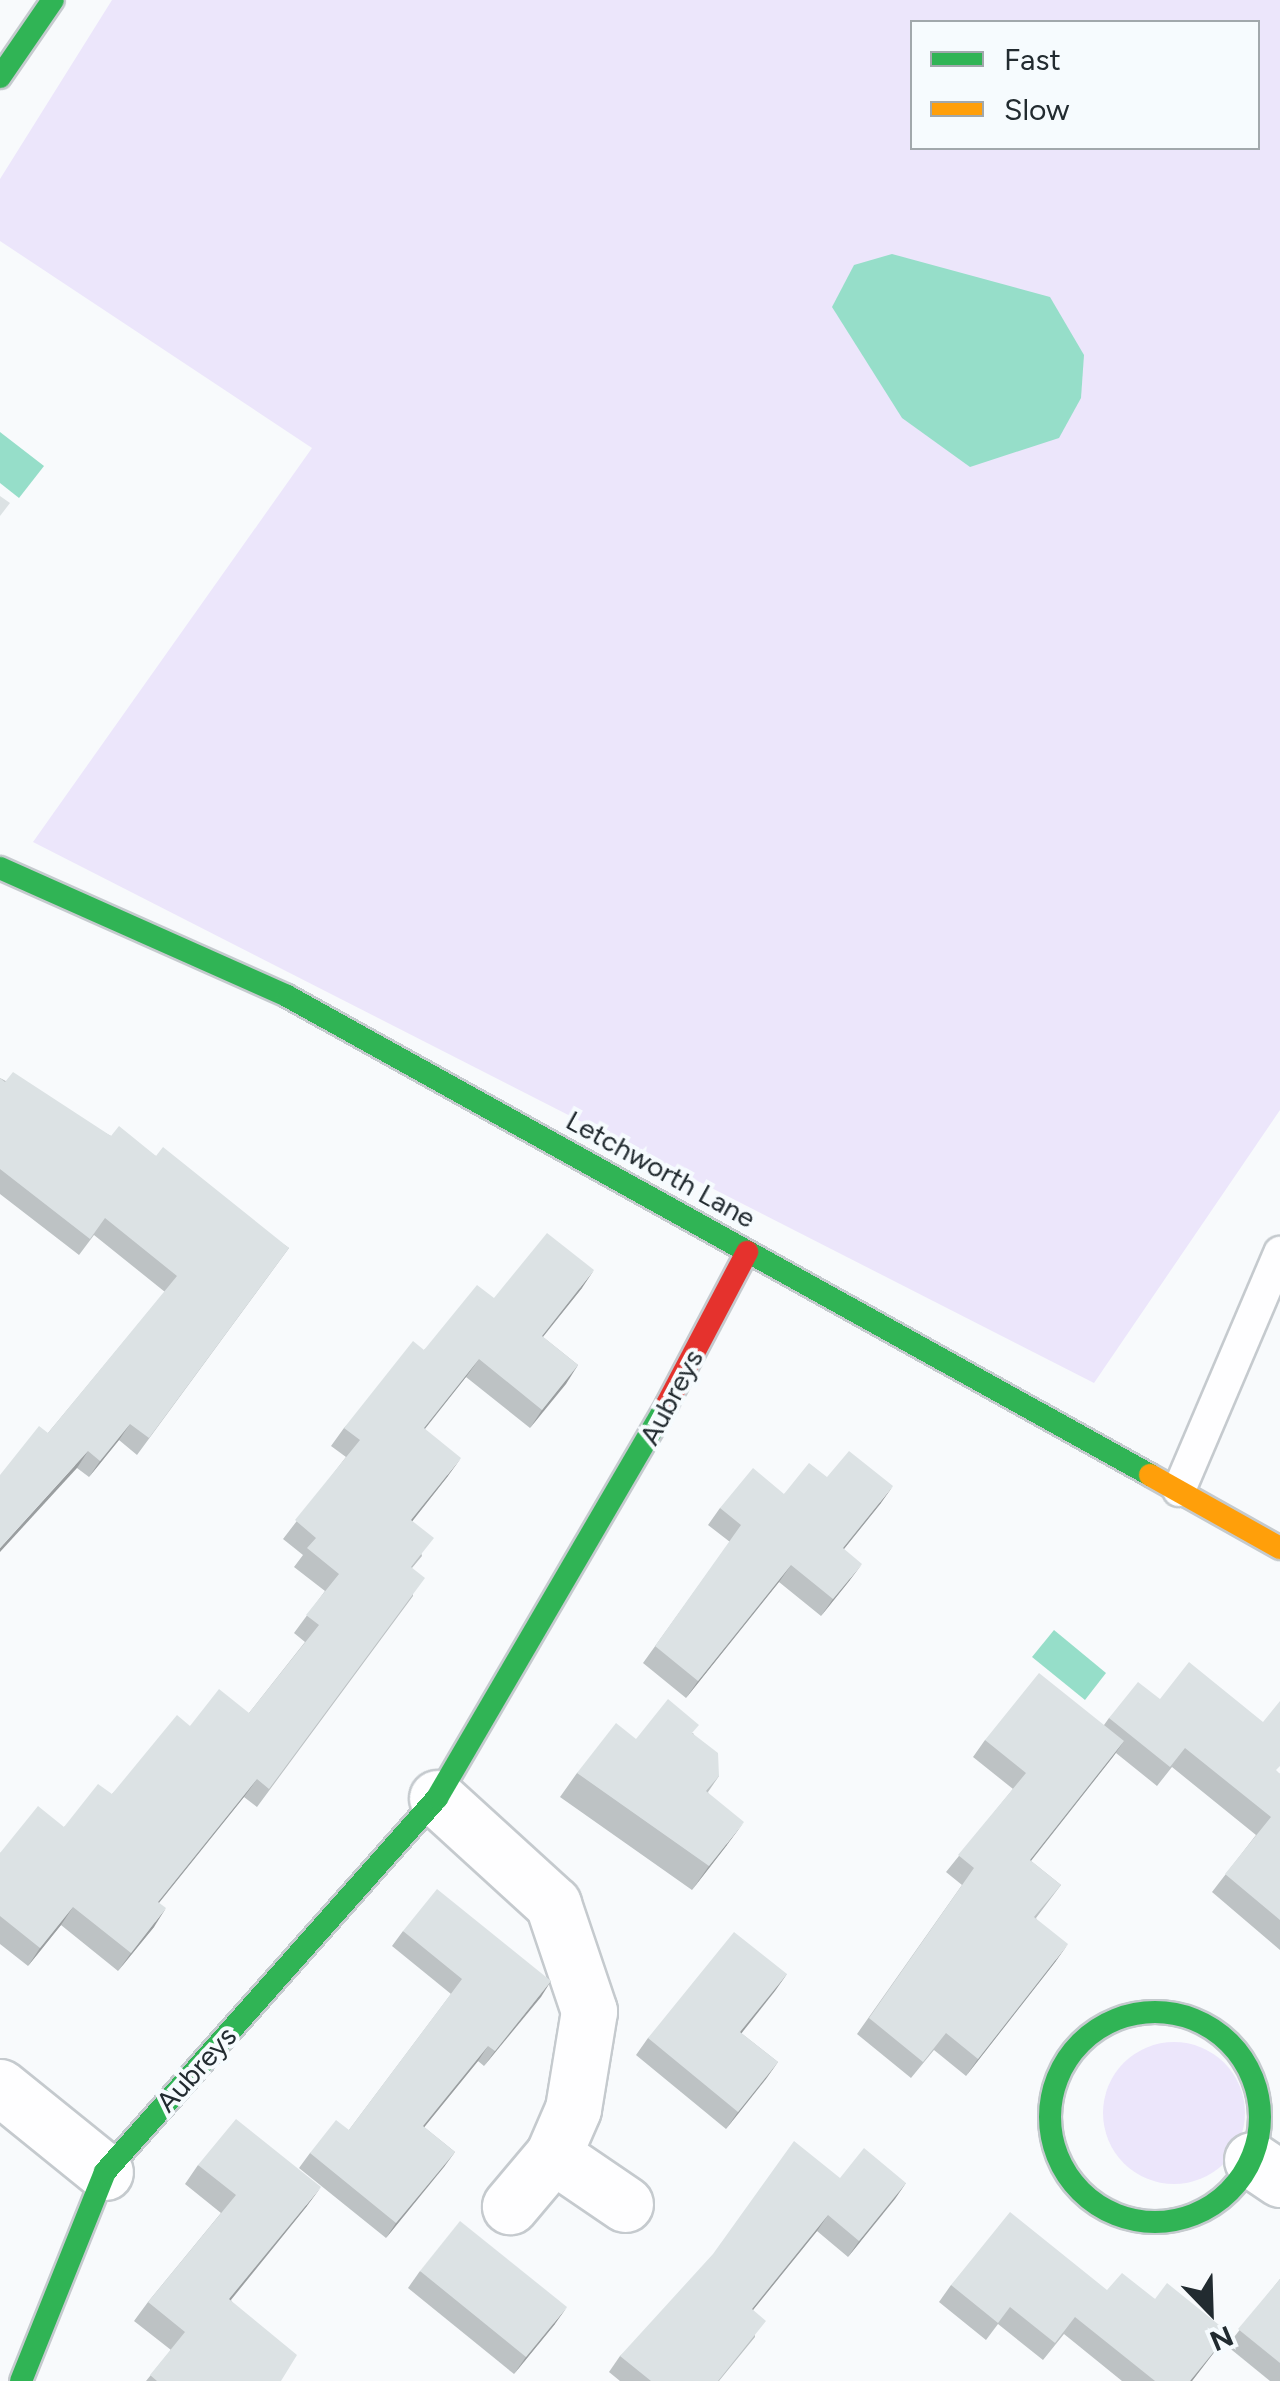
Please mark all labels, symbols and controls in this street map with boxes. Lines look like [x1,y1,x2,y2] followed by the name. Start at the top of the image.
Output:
[910,20,1260,150] legend
[1004,41,1061,78] text: Fast
[1004,91,1070,128] text: Slow
[561,1103,761,1235] street label: Letchworth Lane
[632,1344,710,1450] street label: Aubreys
[149,2019,243,2119] street label: Aubreys
[1160,2261,1260,2361] north arrow
[1205,2319,1238,2358] text: N

